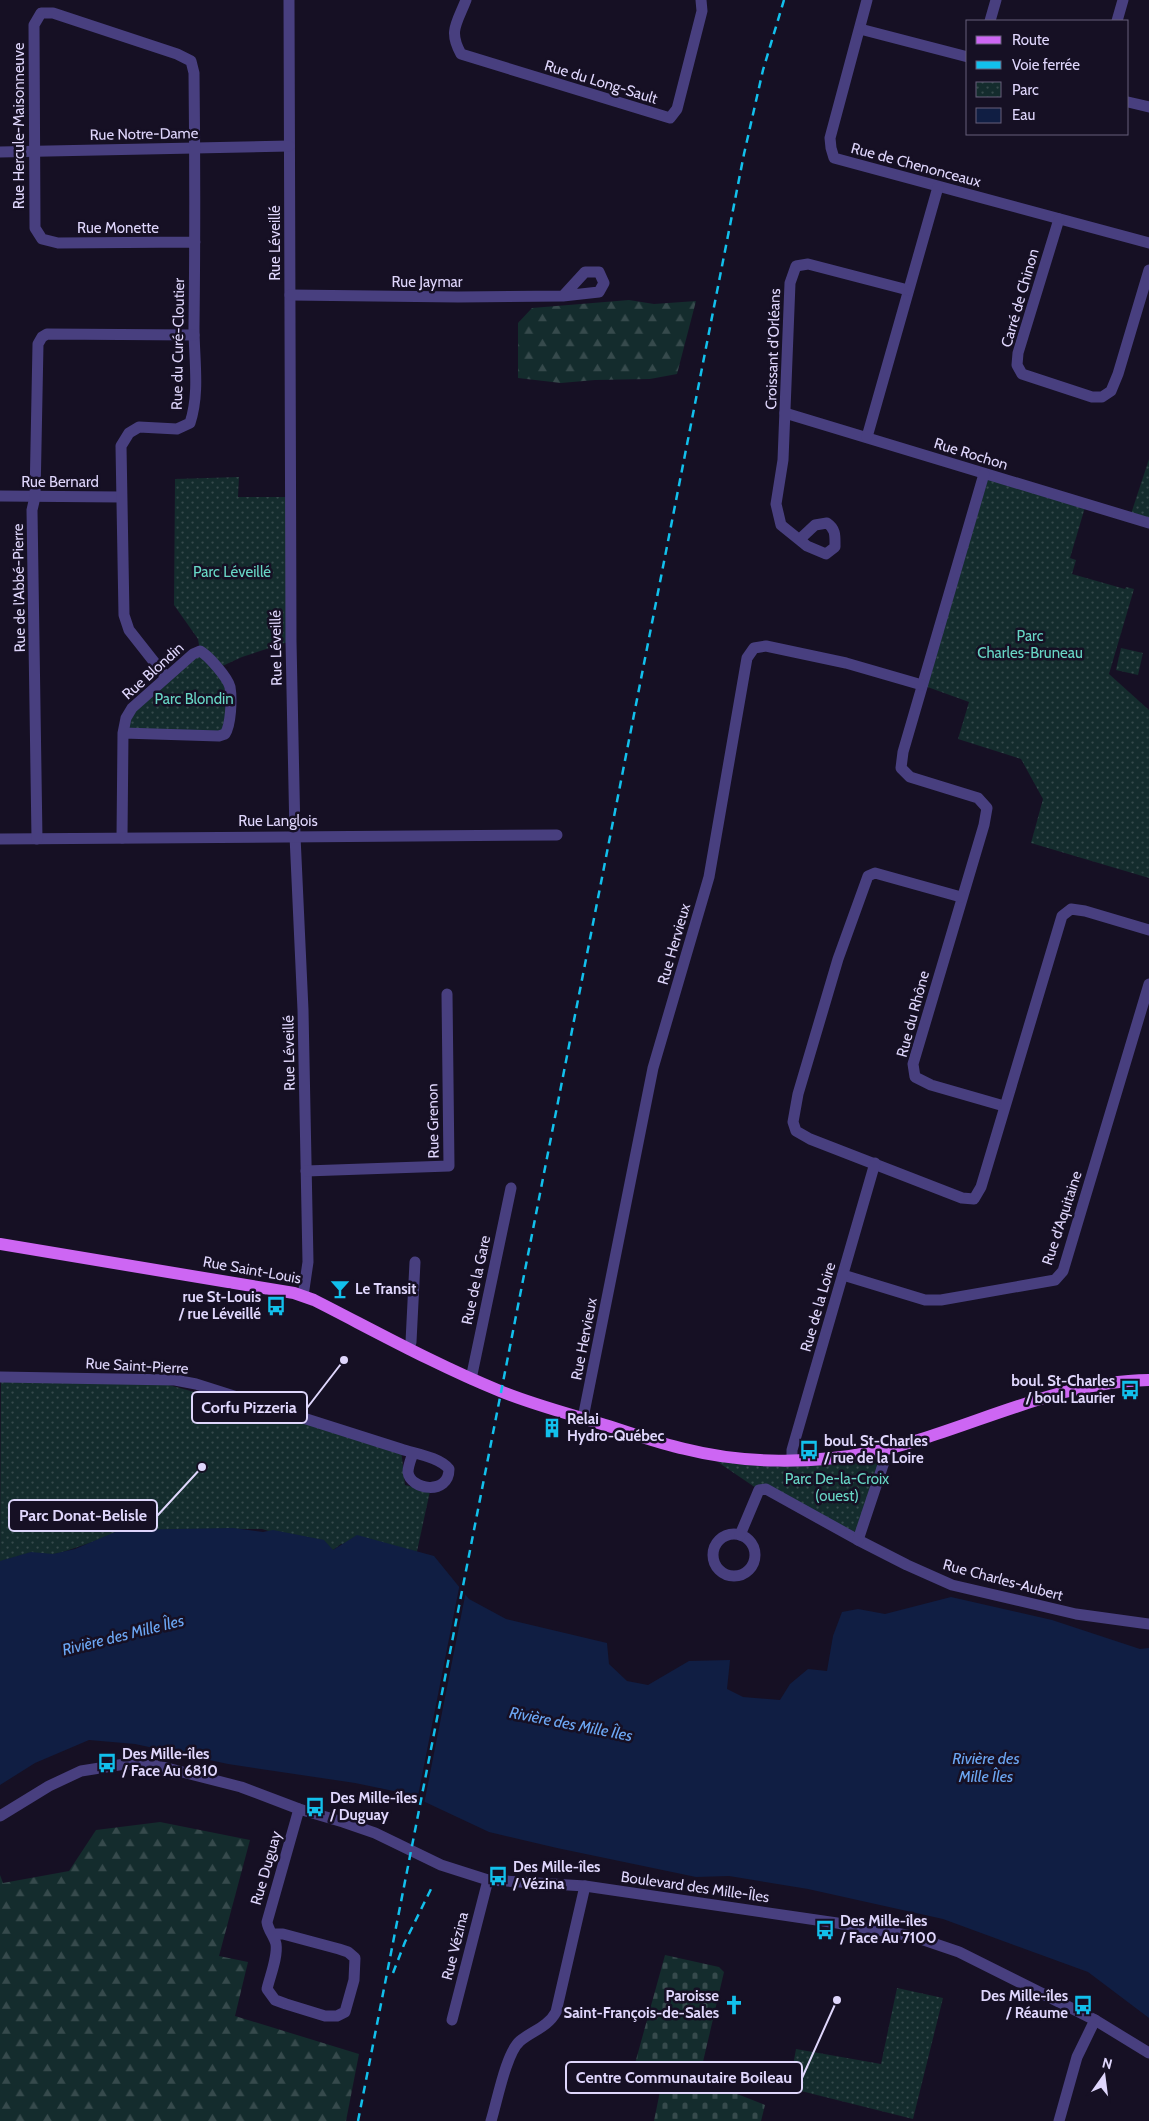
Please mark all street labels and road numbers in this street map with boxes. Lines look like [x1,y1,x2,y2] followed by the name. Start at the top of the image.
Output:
[10,42,28,209] street label: Rue Hercule-Maisonneuve
[542,56,660,108] street label: Rue du Long-Sault
[89,124,199,144] street label: Rue Notre-Dame
[849,139,983,191] street label: Rue de Chenonceaux
[266,205,284,281] street label: Rue Léveillé
[77,219,159,237] street label: Rue Monette
[997,247,1043,349] street label: Carré de Chinon
[391,273,463,291] street label: Rue Jaymar
[168,277,188,410] street label: Rue du Curé-Cloutier
[762,288,784,410] street label: Croissant d'Orléans
[932,434,1010,474] street label: Rue Rochon
[21,473,99,491] street label: Rue Bernard
[9,523,29,653] street label: Rue de l'Abbé-Pierre
[266,610,286,686] street label: Rue Léveillé
[119,639,187,703] street label: Rue Blondin
[238,812,318,830] street label: Rue Langlois
[654,901,694,987] street label: Rue Hervieux
[893,969,933,1059] street label: Rue du Rhône
[279,1015,299,1091] street label: Rue Léveillé
[423,1083,443,1159] street label: Rue Grenon
[1038,1168,1086,1267] street label: Rue d'Aquitaine
[458,1233,494,1326] street label: Rue de la Gare
[201,1253,303,1287] street label: Rue Saint-Louis
[797,1260,839,1354] street label: Rue de la Loire
[567,1296,601,1382] street label: Rue Hervieux
[85,1354,189,1378] street label: Rue Saint-Pierre
[941,1555,1065,1605] street label: Rue Charles-Aubert
[247,1828,285,1907] street label: Rue Duguay
[620,1867,771,1906] street label: Boulevard des Mille-Îles
[438,1909,472,1982] street label: Rue Vézina

